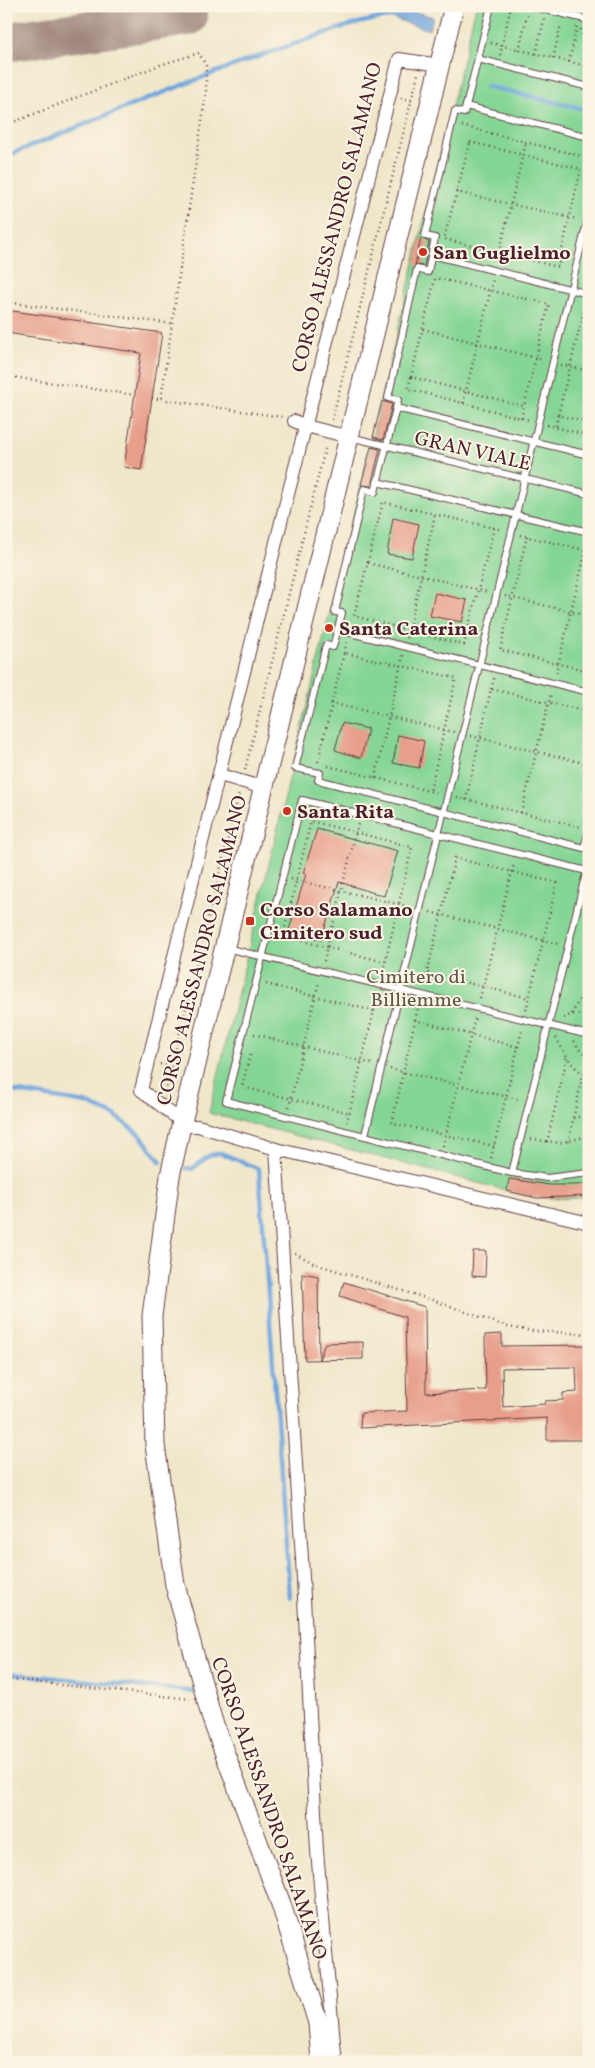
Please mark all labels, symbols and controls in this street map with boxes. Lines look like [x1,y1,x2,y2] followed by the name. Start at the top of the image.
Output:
[286,60,390,375] street label: CORSO ALESSANDRO SALAMANO
[433,240,571,268] place label: San Guglielmo
[417,246,429,258] marker: San Guglielmo
[412,425,534,479] street label: GRAN VIALE
[339,616,478,644] place label: Santa Caterina
[323,622,335,634] marker: Santa Caterina
[151,793,255,1108] street label: CORSO ALESSANDRO SALAMANO
[297,799,394,827] place label: Santa Rita
[281,805,293,817] marker: Santa Rita
[260,897,413,948] place label: Corso Salamano Cimitero sud
[244,915,256,927] marker: Corso Salamano Cimitero sud
[366,964,466,1015] park label: Cimitero di Billiemme
[203,1654,333,1964] street label: CORSO ALESSANDRO SALAMANO

